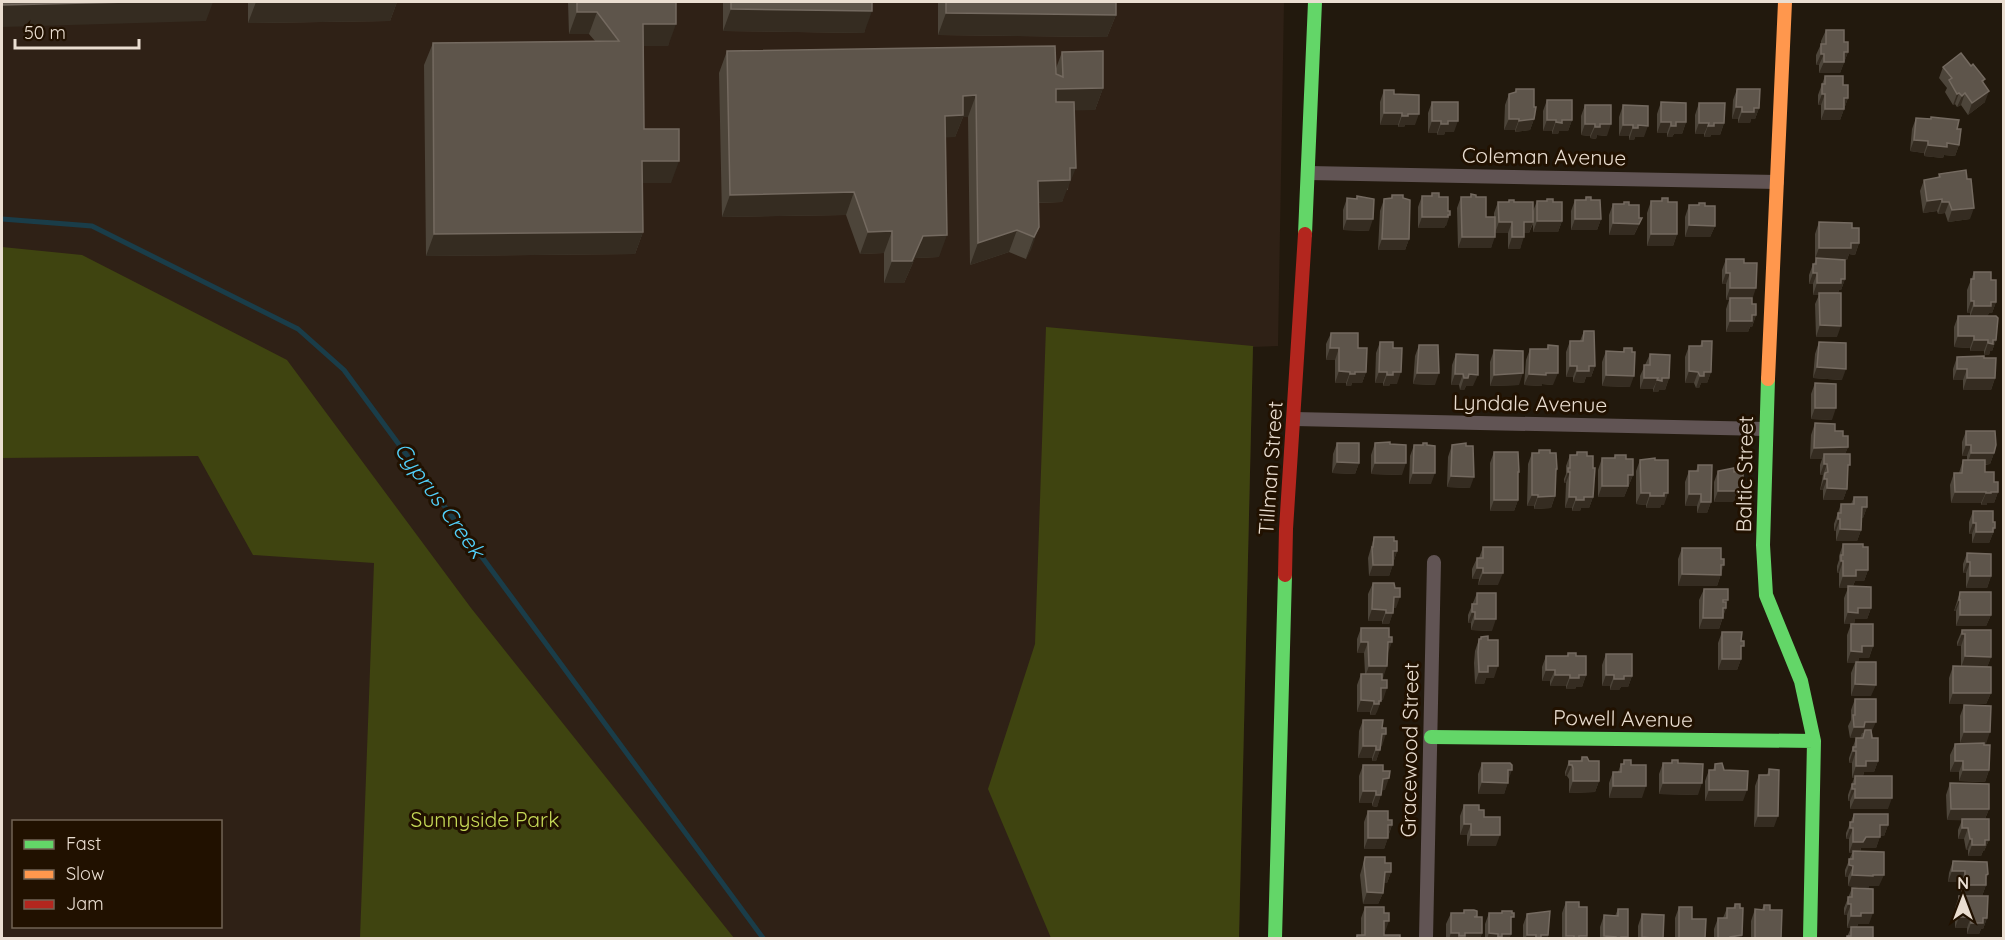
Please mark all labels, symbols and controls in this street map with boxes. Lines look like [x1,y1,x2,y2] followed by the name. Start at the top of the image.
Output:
[15,12,140,50] scale bar
[24,21,66,44] text: 50 m
[1462,142,1626,170] street label: Coleman Avenue
[1453,389,1607,417] street label: Lyndale Avenue
[1252,400,1288,536] street label: Tillman Street
[1730,415,1758,533] street label: Baltic Street
[389,437,493,565] water label: Cyprus Creek
[1394,662,1424,838] street label: Gracewood Street
[1553,704,1693,732] street label: Powell Avenue
[411,806,559,832] park label: Sunnyside Park
[12,820,222,928] legend
[66,832,101,855] text: Fast
[66,862,104,885] text: Slow
[1933,868,1993,928] north arrow
[1957,873,1969,893] text: N
[66,892,104,915] text: Jam

